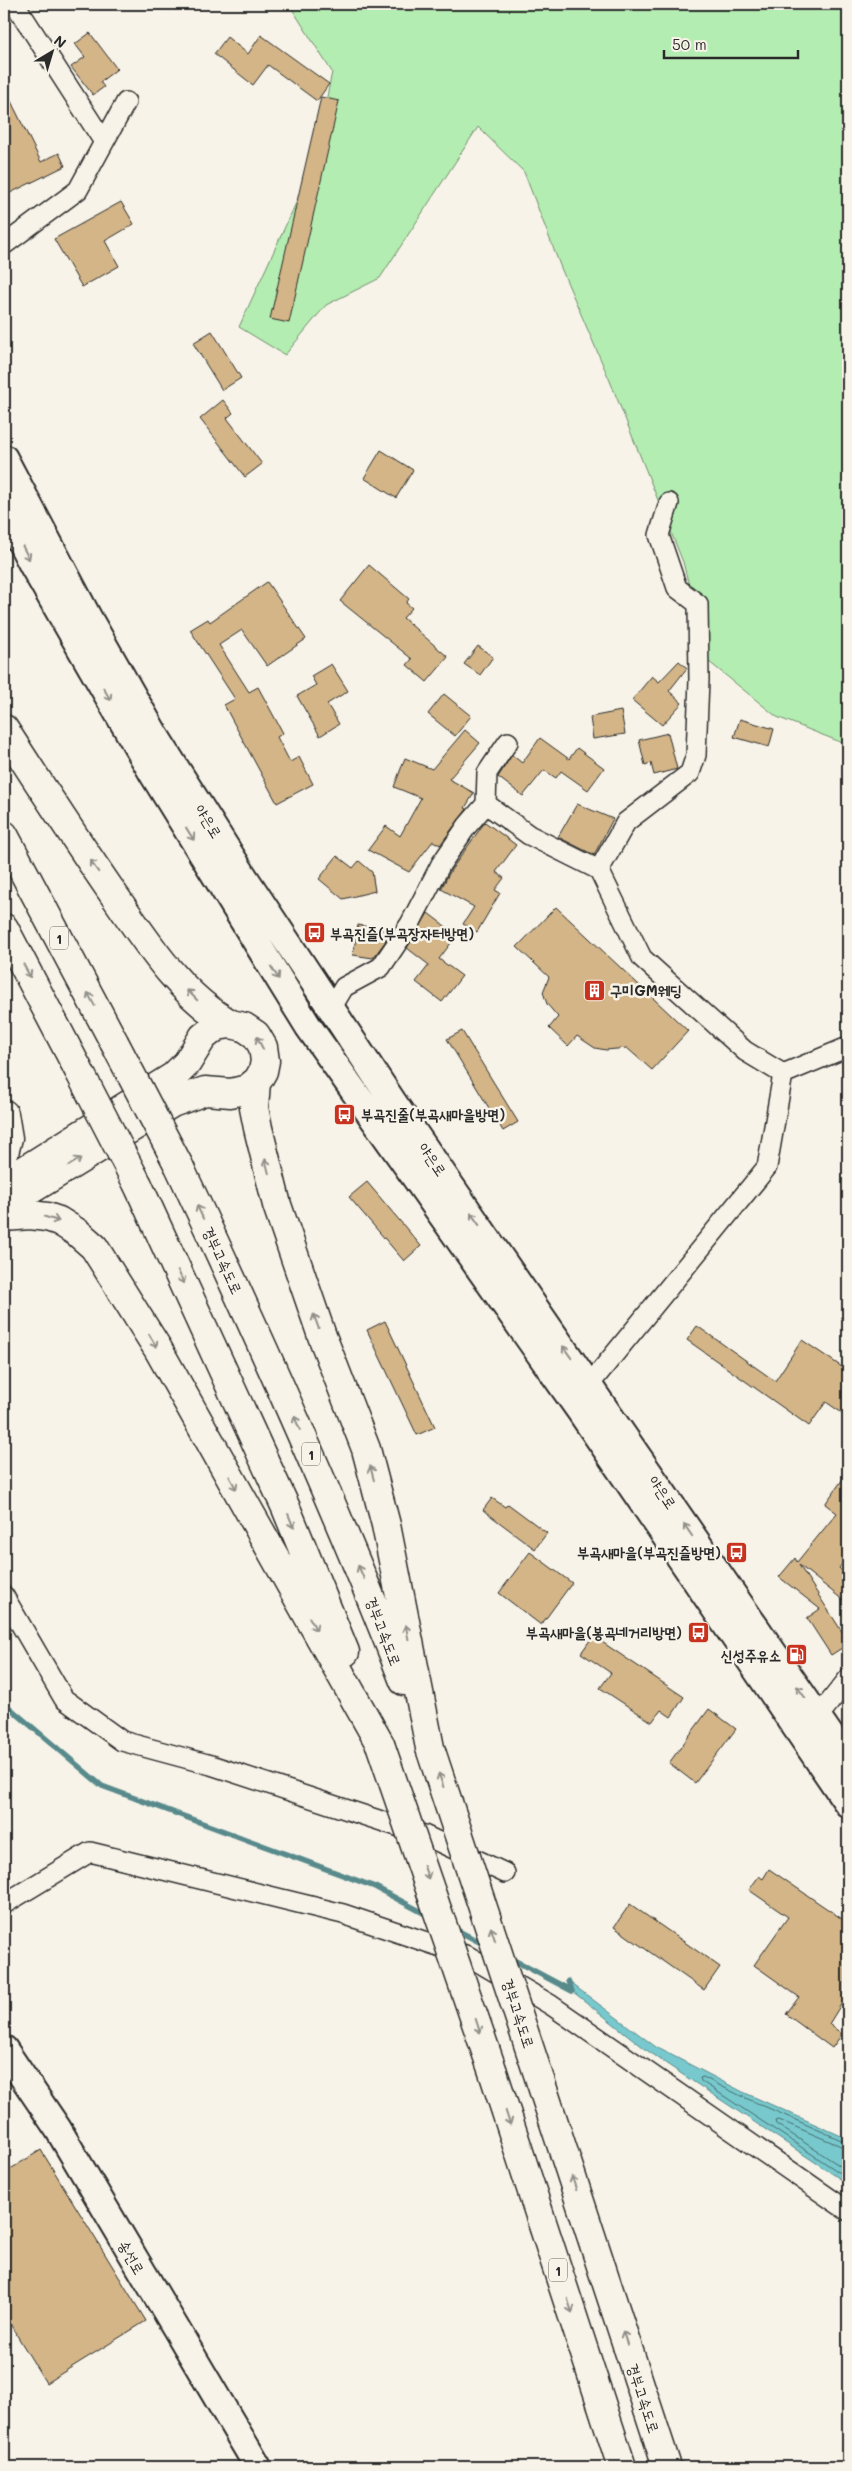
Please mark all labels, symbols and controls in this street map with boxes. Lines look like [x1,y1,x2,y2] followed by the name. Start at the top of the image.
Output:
[28,28,78,78] north arrow
[664,28,798,60] scale bar
[50,31,70,52] text: N
[672,34,707,54] text: 50 m
[22,545,31,560] one-way arrow
[102,687,112,701] one-way arrow
[191,800,227,842] street label: 야은로
[185,827,195,841] one-way arrow
[88,860,99,873] one-way arrow
[302,921,326,945] bus stop icon: 부곡진즐(부곡장자터방면)
[330,923,474,943] place label: 부곡진즐(부곡장자터방면)
[50,926,68,950] road number: 1
[22,963,32,978] one-way arrow
[270,965,280,979] one-way arrow
[582,978,606,1002] building icon: 구미GM웨딩
[610,980,682,1000] place label: 구미GM웨딩
[186,989,198,1001] one-way arrow
[86,992,96,1007] one-way arrow
[255,1036,265,1051] one-way arrow
[333,1102,357,1126] bus stop icon: 부곡진줄(부곡새마을방면)
[361,1104,505,1124] place label: 부곡진줄(부곡새마을방면)
[414,1138,452,1180] street label: 야은로
[68,1157,82,1167] one-way arrow
[262,1158,271,1174] one-way arrow
[195,1205,204,1220] one-way arrow
[470,1212,480,1226] one-way arrow
[44,1215,59,1224] one-way arrow
[199,1223,247,1297] street label: 경부고속도로
[176,1269,186,1284] one-way arrow
[311,1313,320,1329] one-way arrow
[149,1334,159,1348] one-way arrow
[562,1345,572,1359] one-way arrow
[292,1416,302,1431] one-way arrow
[302,1442,320,1466] road number: 1
[367,1465,376,1481] one-way arrow
[645,1471,681,1513] street label: 야은로
[228,1475,238,1490] one-way arrow
[287,1513,297,1528] one-way arrow
[683,1523,693,1537] one-way arrow
[725,1540,749,1564] bus stop icon: 부곡새마을(부곡진즐방면)
[577,1542,721,1562] place label: 부곡새마을(부곡진즐방면)
[356,1565,366,1580] one-way arrow
[362,1594,406,1668] street label: 경부고속도로
[308,1617,318,1632] one-way arrow
[686,1620,710,1644] bus stop icon: 부곡새마을(봉곡네거리방면)
[526,1622,682,1642] place label: 부곡새마을(봉곡네거리방면)
[402,1624,411,1640] one-way arrow
[785,1643,809,1667] fuel station icon: 신성주유소
[721,1645,781,1665] place label: 신성주유소
[796,1685,806,1699] one-way arrow
[436,1772,445,1788] one-way arrow
[422,1864,431,1880] one-way arrow
[488,1926,497,1942] one-way arrow
[498,1975,540,2051] street label: 경부고속도로
[474,2018,483,2034] one-way arrow
[504,2110,514,2126] one-way arrow
[569,2176,578,2192] one-way arrow
[114,2236,150,2278] street label: 송선로
[549,2258,567,2282] road number: 1
[565,2298,575,2314] one-way arrow
[619,2330,629,2346] one-way arrow
[623,2360,665,2436] street label: 경부고속도로

